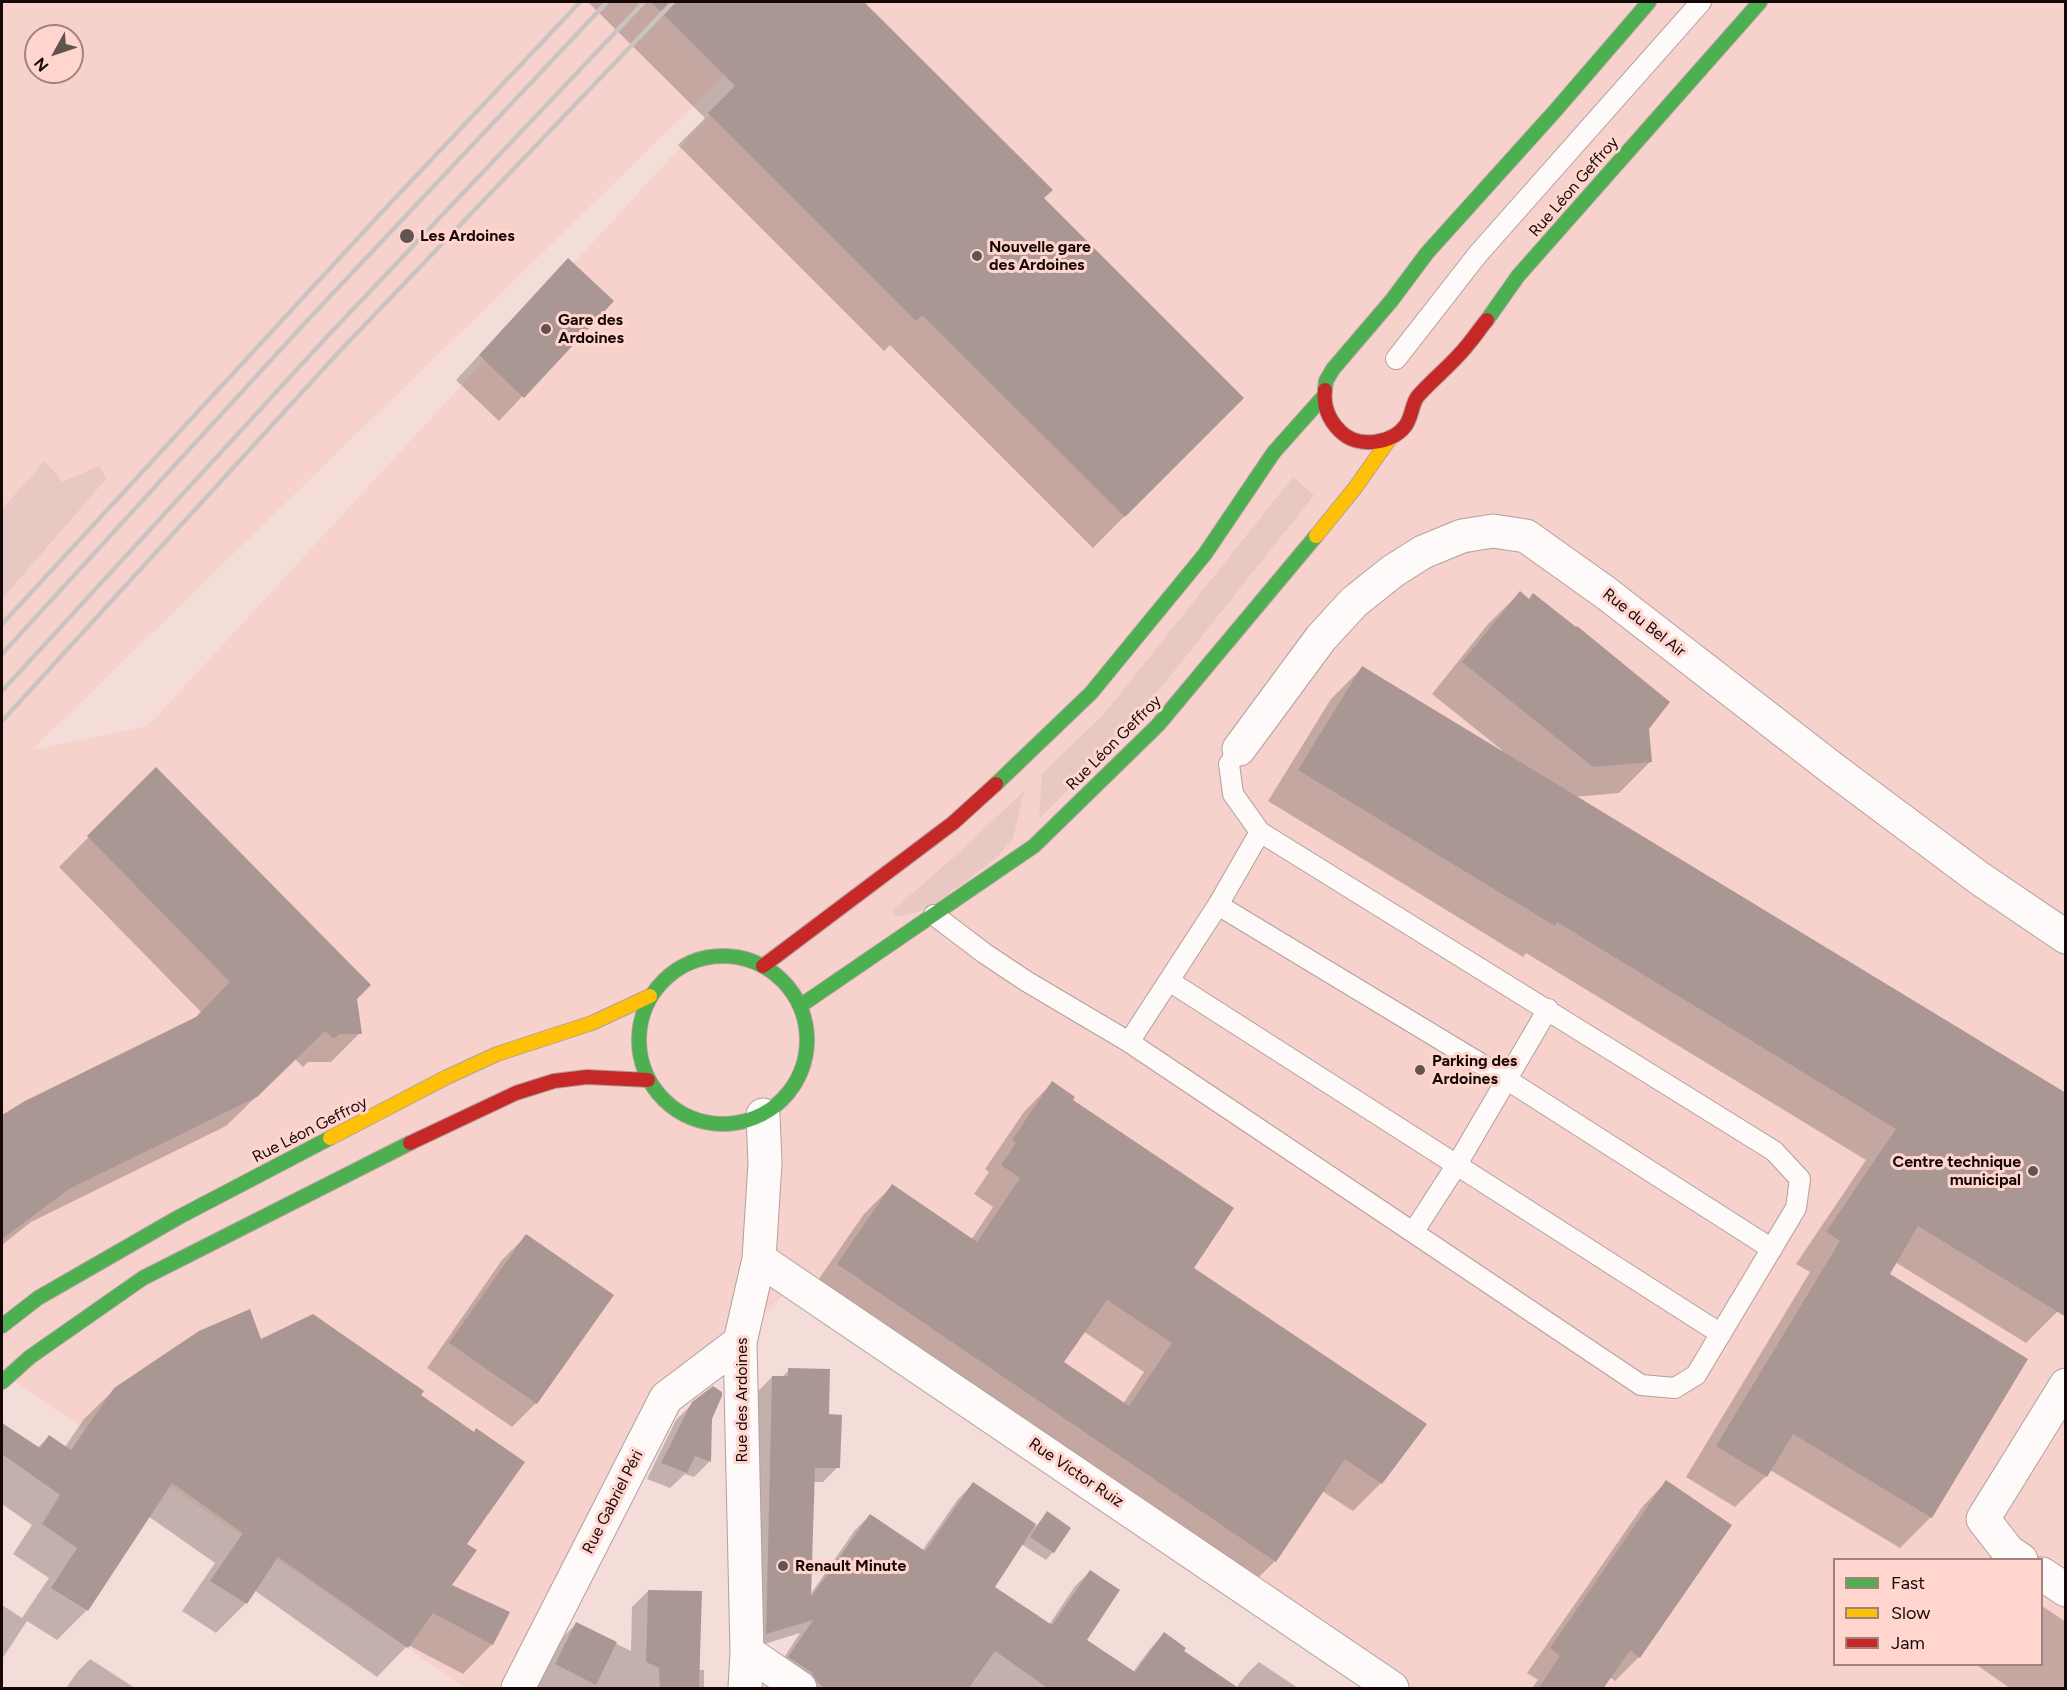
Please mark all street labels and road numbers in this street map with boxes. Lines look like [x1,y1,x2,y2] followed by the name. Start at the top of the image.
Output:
[1525,133,1623,241] street label: Rue Léon Geffroy
[1599,585,1689,661] street label: Rue du Bel Air
[1063,692,1165,794] street label: Rue Léon Geffroy
[249,1093,371,1167] street label: Rue Léon Geffroy
[732,1338,752,1462] street label: Rue des Ardoines
[1025,1434,1127,1512] street label: Rue Victor Ruiz
[579,1447,647,1557] street label: Rue Gabriel Péri

